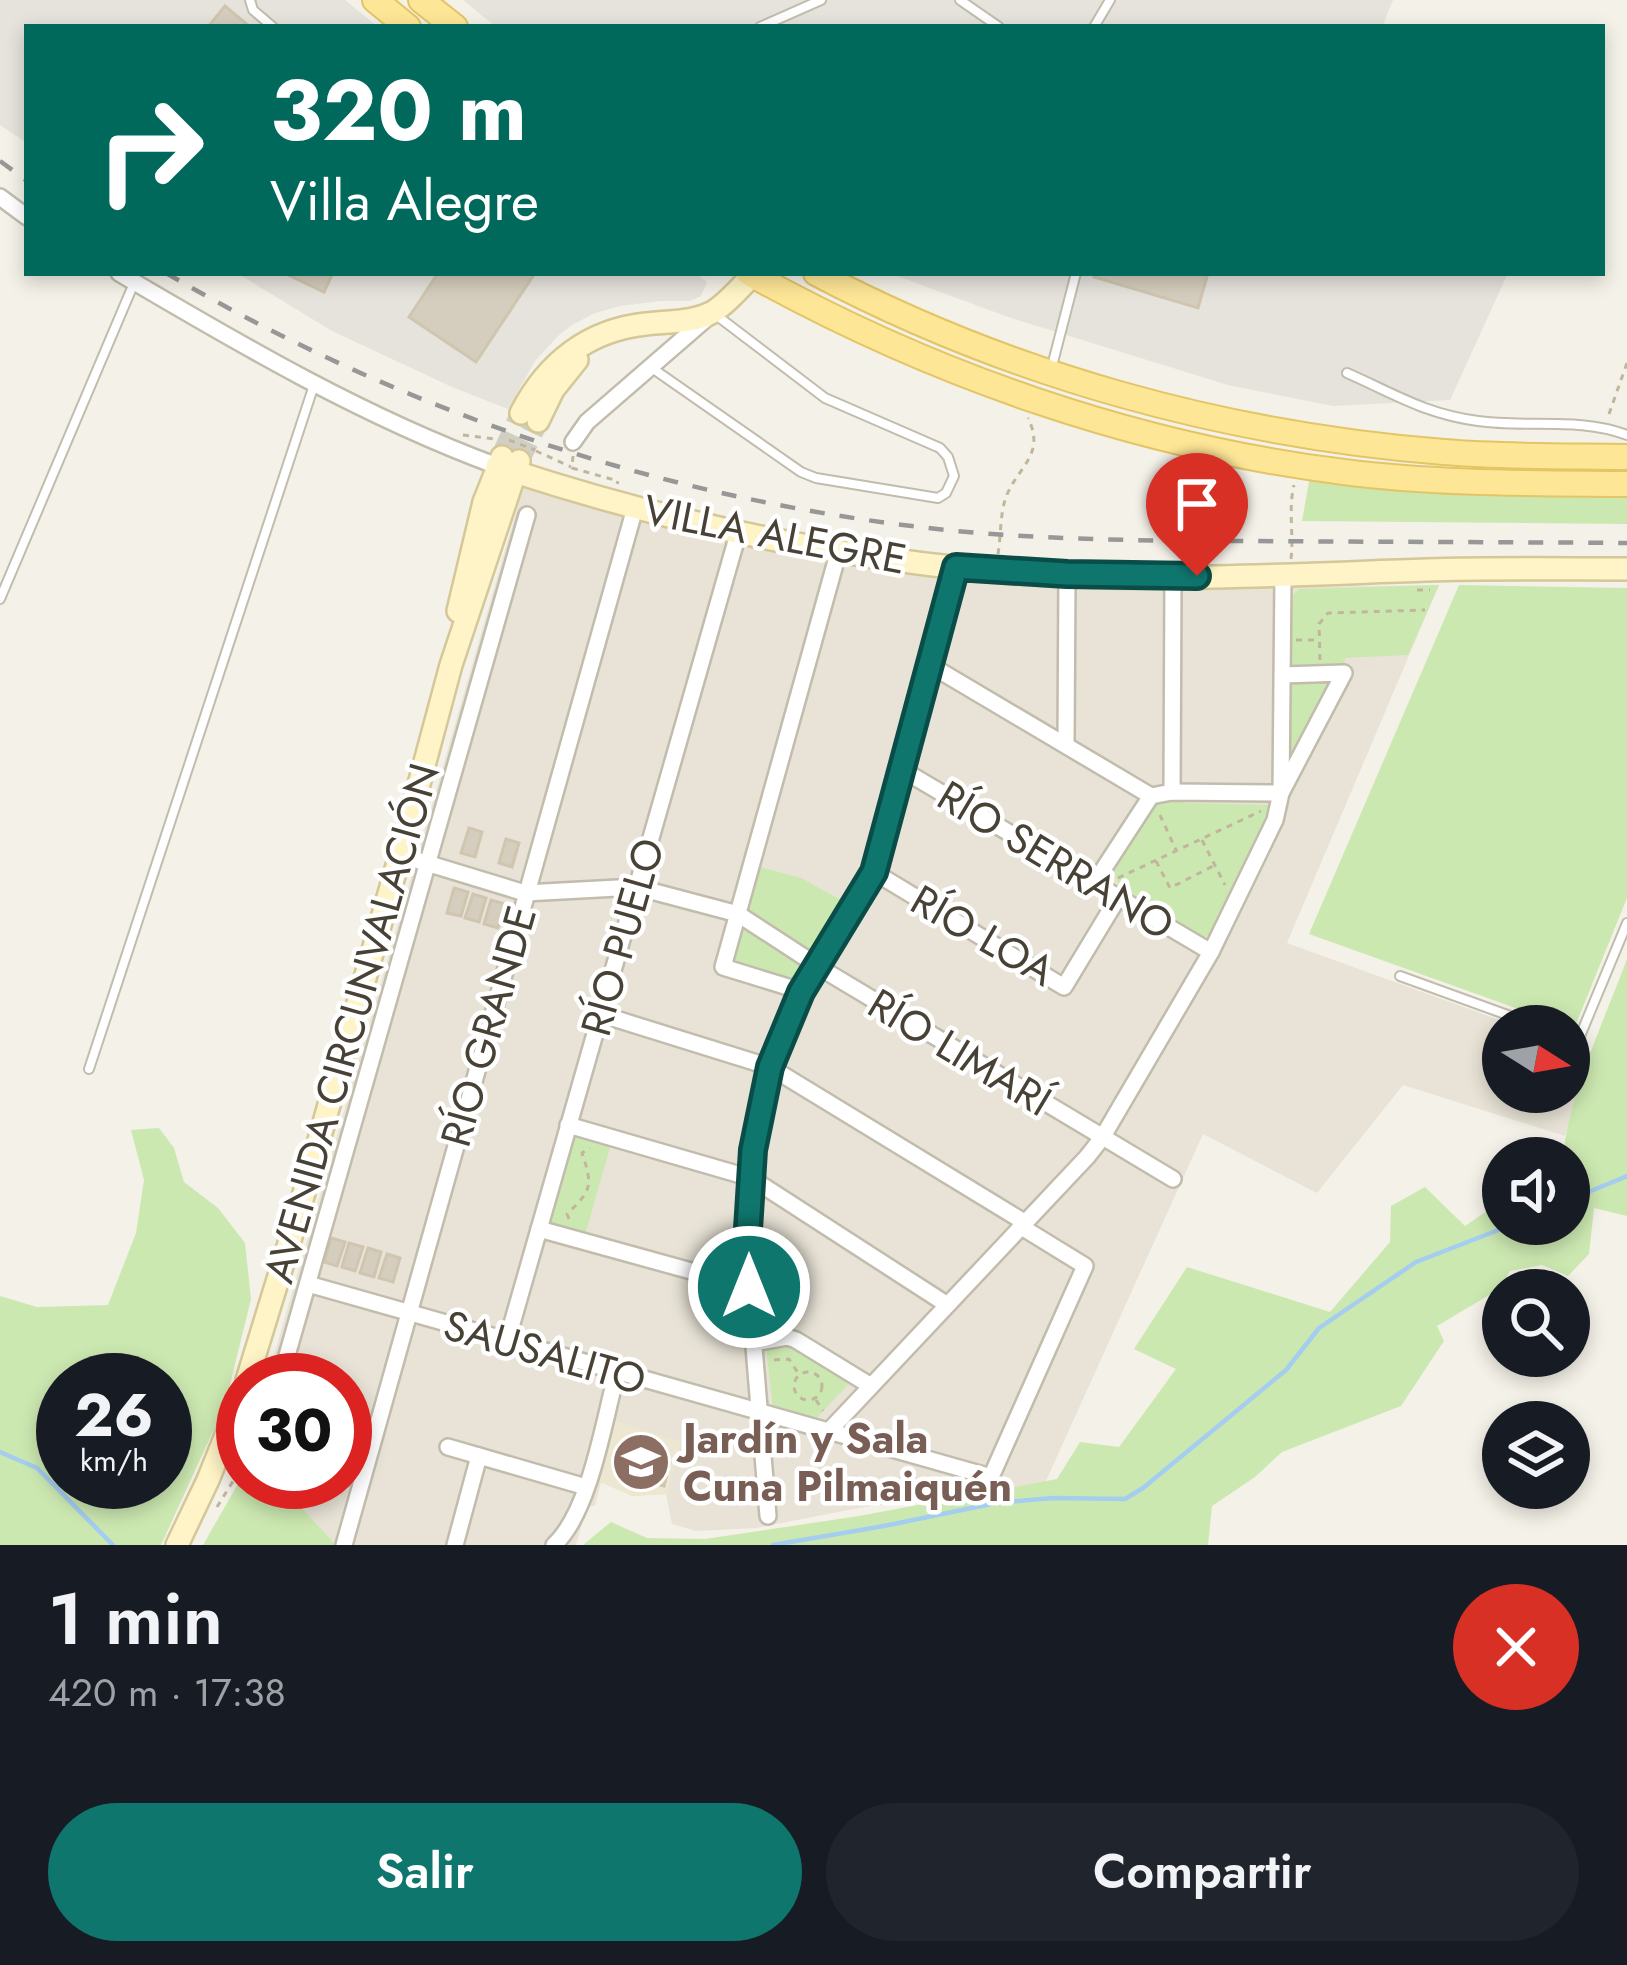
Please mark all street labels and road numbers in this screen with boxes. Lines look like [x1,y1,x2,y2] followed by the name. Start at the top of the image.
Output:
[638,479,911,590] street label: VILLA ALEGRE
[248,756,455,1290] street label: AVENIDA CIRCUNVALACIÓN
[926,766,1186,955] street label: RÍO SERRANO
[565,831,680,1043] street label: RÍO PUELO
[900,870,1066,1001] street label: RÍO LOA
[425,899,552,1154] street label: RÍO GRANDE
[856,974,1064,1132] street label: RÍO LIMARÍ
[437,1295,653,1410] street label: SAUSALITO

